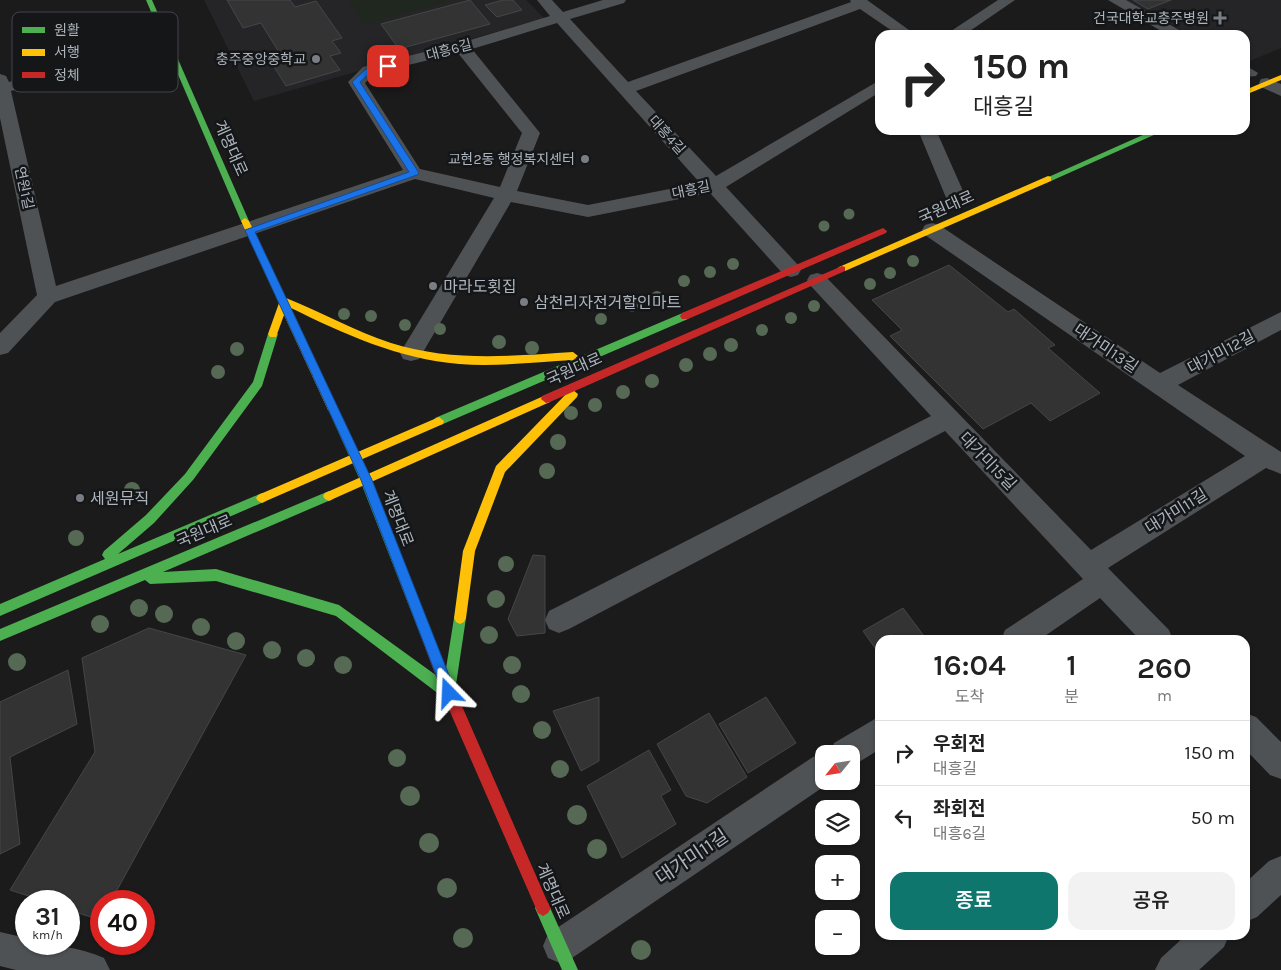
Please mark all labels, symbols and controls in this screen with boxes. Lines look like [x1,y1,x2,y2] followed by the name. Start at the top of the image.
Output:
[1093,10,1209,27] place label: 건국대학교충주병원
[1213,11,1227,25] marker: 건국대학교충주병원
[12,12,178,92] legend
[54,22,80,39] text: 원활
[424,36,474,64] street label: 대흥6길
[54,44,80,61] text: 서행
[367,45,409,87] pin
[973,46,1070,87] text: 150 m
[890,50,955,115] icon: right
[216,51,306,68] place label: 충주중앙중학교
[374,52,402,80] icon: arrive
[310,53,322,65] marker: 충주중앙중학교
[54,67,80,84] text: 정체
[973,94,1034,120] text: 대흥길
[645,112,689,158] street label: 대흥4길
[210,117,252,179] street label: 계명대로
[448,151,575,168] place label: 교현2동 행정복지센터
[579,153,591,165] marker: 교현2동 행정복지센터
[11,165,37,211] street label: 연원1길
[670,178,712,202] street label: 대흥길
[915,186,977,228] street label: 국원대로
[443,277,517,296] place label: 마라도횟집
[427,280,439,292] marker: 마라도횟집
[534,293,681,312] place label: 삼천리자전거할인마트
[518,296,530,308] marker: 삼천리자전거할인마트
[1070,320,1142,376] street label: 대가미13길
[1184,326,1258,378] street label: 대가미12길
[543,348,605,390] street label: 국원대로
[956,428,1020,494] street label: 대가미15길
[1142,485,1210,537] street label: 대가미11길
[379,487,418,549] street label: 계명대로
[90,489,149,508] place label: 세원뮤직
[74,492,86,504] marker: 세원뮤직
[173,511,235,551] street label: 국원대로
[933,647,1006,683] text: 16:04
[1066,647,1077,683] text: 1
[1137,650,1192,686] text: 260
[422,666,474,718] position arrow
[1157,686,1172,705] text: m
[955,687,984,706] text: 도착
[1064,687,1079,706] text: 분
[933,733,985,755] text: 우회전
[890,739,918,767] icon: right
[1184,742,1235,764] text: 150 m
[815,745,860,790] north arrow
[815,745,860,955] map controls
[933,759,977,778] text: 대흥길
[933,798,985,820] text: 좌회전
[815,800,860,845] button: layers
[890,804,918,832] icon: left
[1191,807,1235,829] text: 50 m
[933,824,986,843] text: 대흥6길
[652,825,732,889] street label: 대가미11길
[815,855,860,900] button: +
[532,860,574,922] street label: 계명대로
[890,872,1058,930] button: 종료
[1068,872,1235,930] button: 공유
[90,890,155,955] speed limit sign: 40
[35,902,60,931] text: 31
[815,910,860,955] button: −
[32,928,63,942] text: km/h

